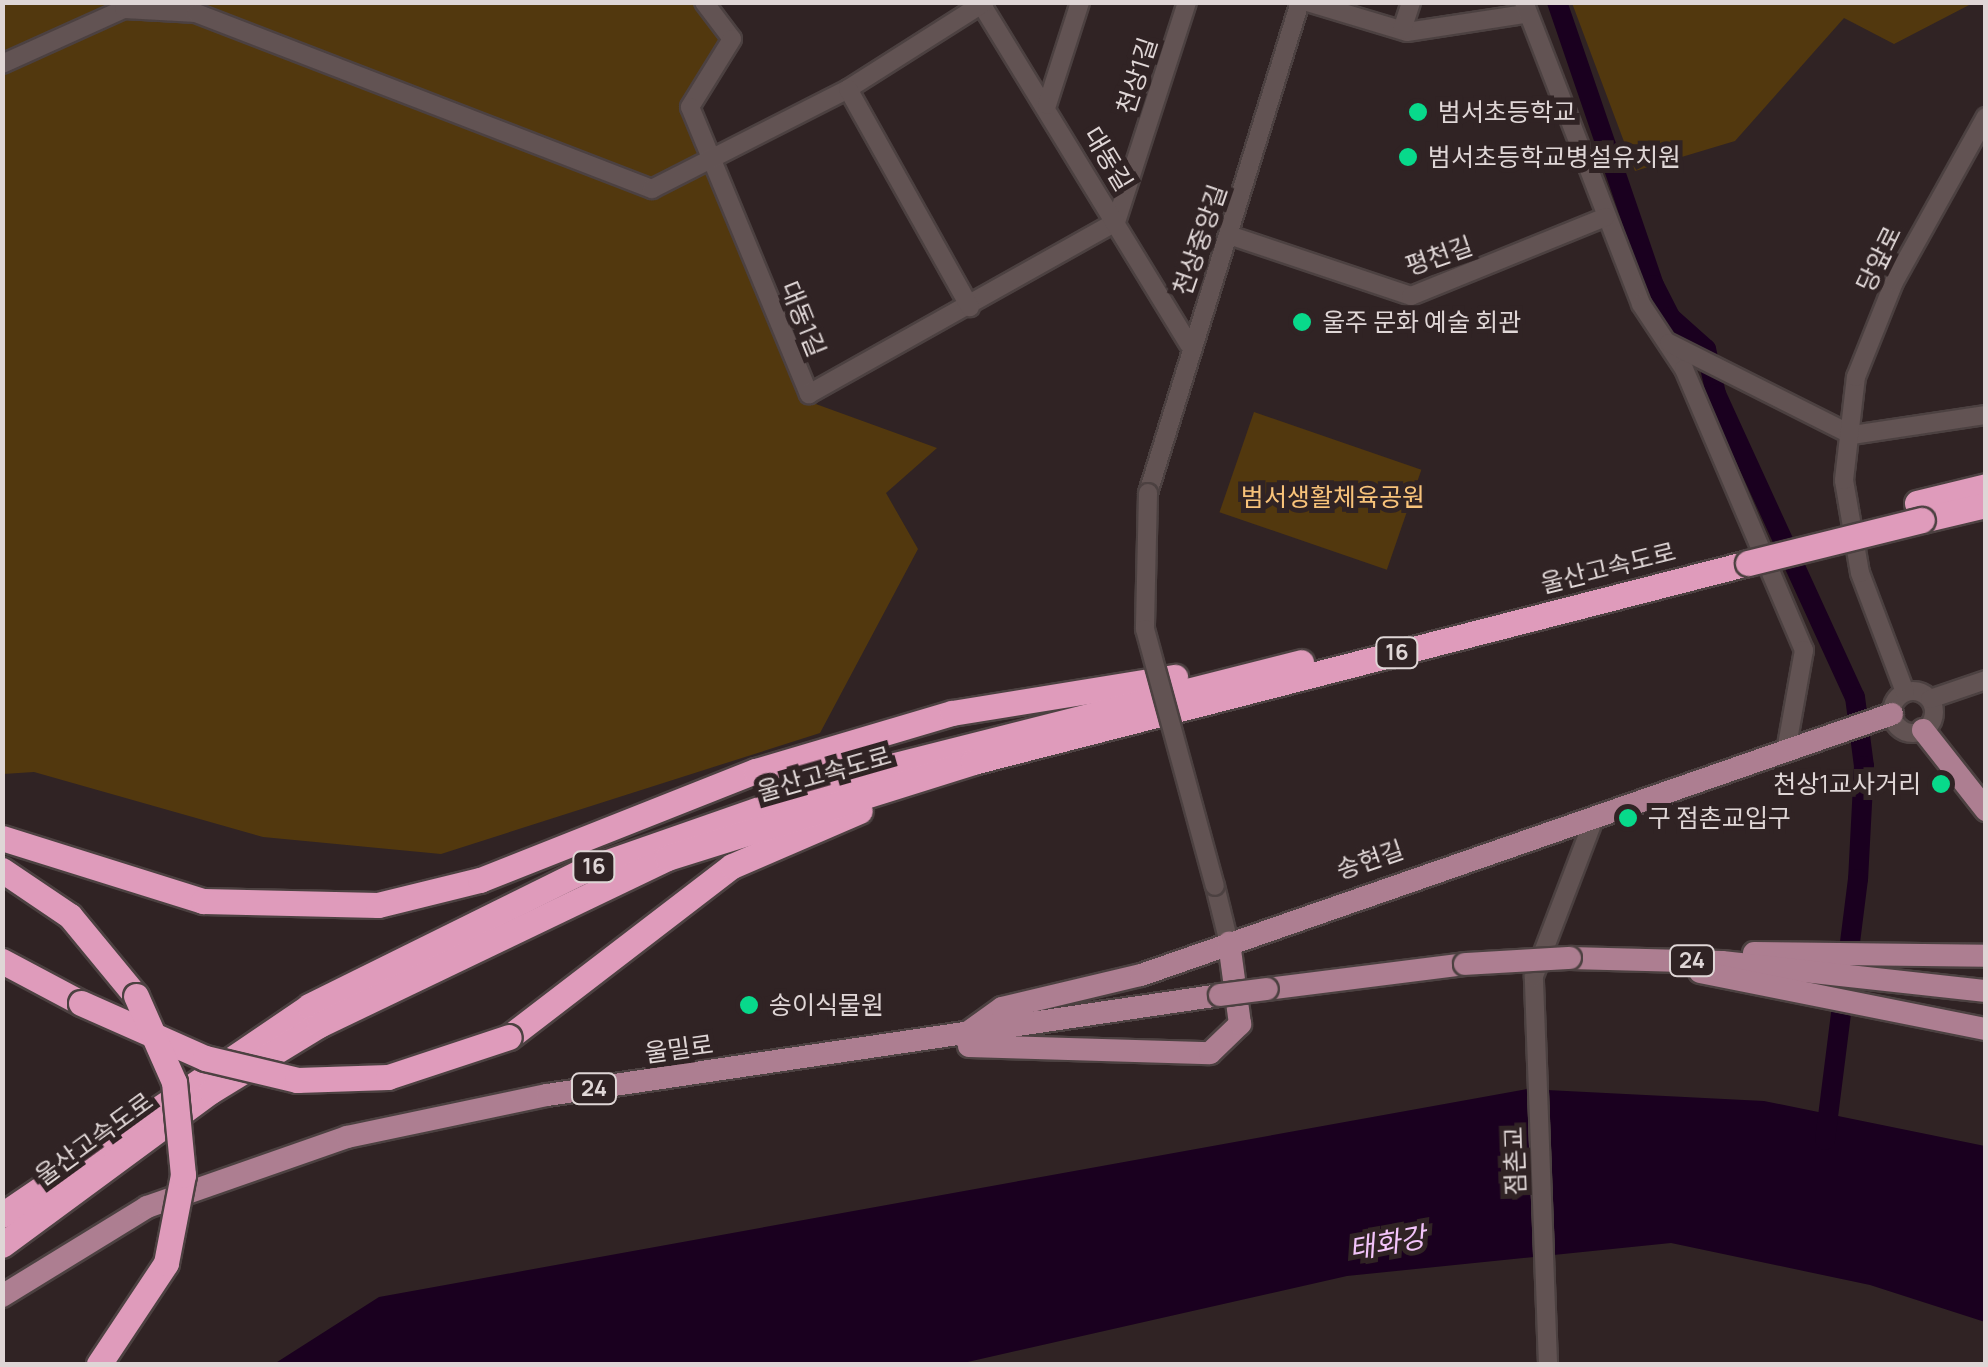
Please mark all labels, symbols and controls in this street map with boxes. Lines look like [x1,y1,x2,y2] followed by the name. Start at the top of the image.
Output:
[1111,34,1163,118] street label: 천상1길
[1438,97,1576,127] place label: 범서초등학교
[1407,101,1429,123] marker: 범서초등학교
[1077,122,1139,196] street label: 대동길
[1428,142,1681,172] place label: 범서초등학교병설유치원
[1397,146,1419,168] marker: 범서초등학교병설유치원
[1167,181,1233,299] street label: 천상중앙길
[1850,221,1908,297] street label: 당앞로
[1401,231,1477,281] street label: 평천길
[774,277,832,361] street label: 대동1길
[1322,307,1521,337] place label: 울주 문화 예술 회관
[1291,311,1313,333] marker: 울주 문화 예술 회관
[1241,482,1425,512] park label: 범서생활체육공원
[1537,537,1679,599] street label: 울산고속도로
[1374,636,1420,670] road number: 16
[754,741,894,807] street label: 울산고속도로
[1773,769,1921,799] place label: 천상1교사거리
[1930,773,1952,795] marker: 천상1교사거리
[1648,803,1791,833] place label: 구 점촌교입구
[1617,807,1639,829] marker: 구 점촌교입구
[1332,835,1408,885] street label: 송현길
[572,850,616,884] road number: 16
[1667,944,1717,978] road number: 24
[769,990,884,1020] place label: 송이식물원
[738,994,760,1016] marker: 송이식물원
[643,1029,715,1069] street label: 울밀로
[569,1072,619,1106] road number: 24
[29,1086,159,1192] street label: 울산고속도로
[1499,1126,1531,1196] street label: 점촌교
[1346,1219,1428,1265] water label: 태화강

